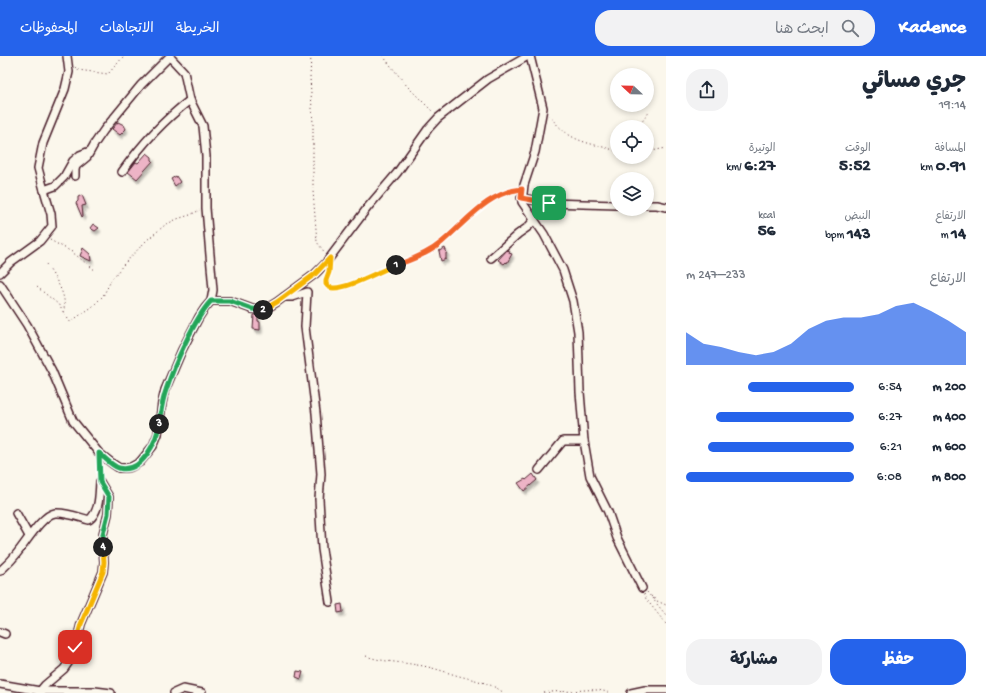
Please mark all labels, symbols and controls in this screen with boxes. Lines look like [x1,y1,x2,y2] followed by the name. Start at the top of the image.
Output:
[595,10,875,46] search box
[839,17,861,39] icon: search
[899,17,966,40] text: Kadence
[20,21,78,38] text: المحفوظات
[100,21,154,38] text: الاتجاهات
[176,21,219,38] text: الخريطة
[775,21,829,39] text: ابحث هنا
[610,68,654,112] north arrow
[610,68,654,216] map controls
[686,69,728,111] button: share
[862,70,966,96] text: جري مسائي
[939,98,966,113] text: 19:14
[610,120,654,164] button: locate
[749,143,775,155] text: الوتيرة
[845,143,871,155] text: الوقت
[935,143,966,155] text: المسافة
[744,157,775,177] text: 6:27
[839,157,871,177] text: 5:52
[936,157,966,177] text: 0.91
[726,162,744,174] text: /km
[920,162,936,174] text: km
[610,172,654,216] button: layers
[532,186,566,220] pin
[538,192,560,214] icon: arrive
[758,210,775,222] text: kcal
[844,211,871,223] text: النبض
[935,211,966,223] text: الارتفاع
[758,222,775,242] text: 56
[847,225,871,245] text: 143
[951,225,966,245] text: 14
[825,230,847,242] text: bpm
[941,230,951,242] text: m
[386,255,406,275] pin: 1
[394,259,398,271] text: 1
[686,268,745,283] text: 233–247 m
[930,272,966,287] text: الارتفاع
[253,300,273,320] pin: 2
[260,304,266,316] text: 2
[878,380,902,395] text: 6:54
[933,380,966,395] text: 200 m
[878,410,902,425] text: 6:27
[933,410,966,425] text: 400 m
[149,414,169,434] pin: 3
[156,418,162,430] text: 3
[880,440,902,455] text: 6:21
[932,440,966,455] text: 600 m
[877,470,902,485] text: 6:08
[932,470,966,485] text: 800 m
[93,537,113,557] pin: 4
[100,541,106,553] text: 4
[58,630,92,664] pin
[64,636,86,658] icon: check
[686,639,822,685] button: مشاركة
[830,639,966,685] button: حفظ

